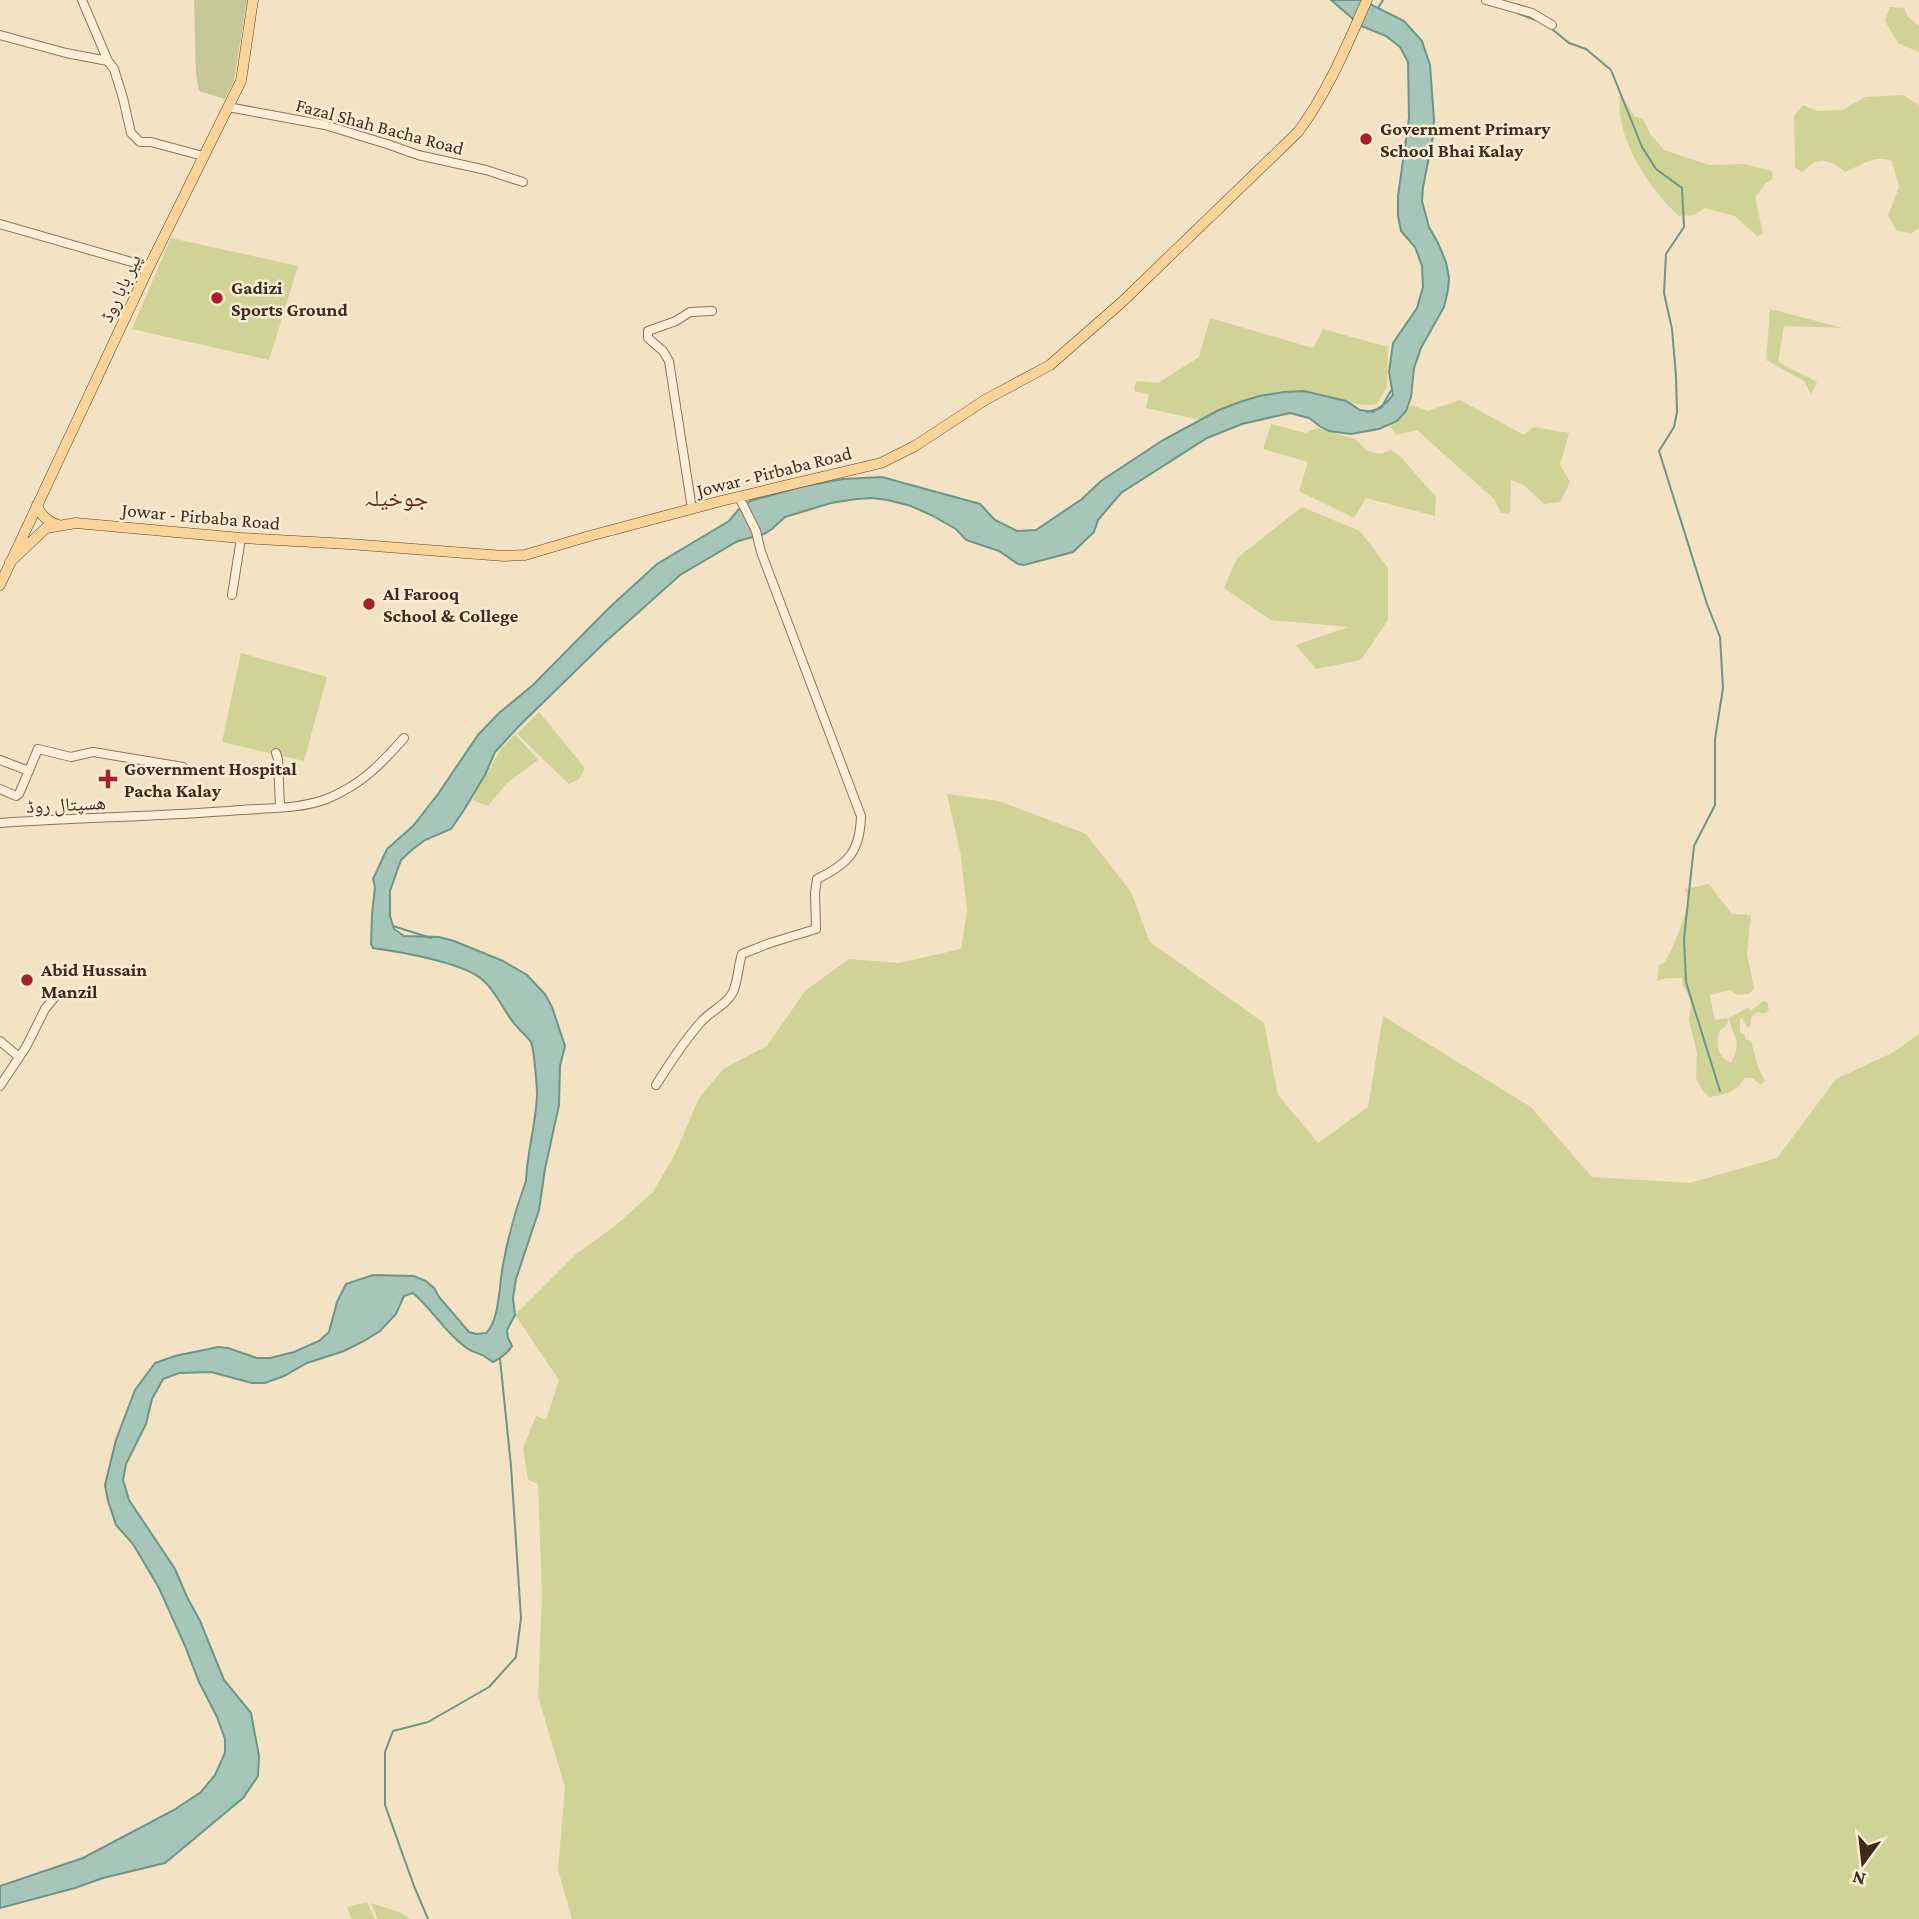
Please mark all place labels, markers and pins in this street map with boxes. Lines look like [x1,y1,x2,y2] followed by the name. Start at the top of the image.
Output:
[1380,118,1551,161] place label: Government Primary School Bhai Kalay
[1358,131,1374,147] marker: Government Primary School Bhai Kalay
[231,277,348,320] place label: Gadizi Sports Ground
[209,290,225,306] marker: Gadizi Sports Ground
[382,583,519,626] place label: Al Farooq School & College
[361,596,377,612] marker: Al Farooq School & College
[124,758,297,801] place label: Government Hospital Pacha Kalay
[98,769,118,789] marker: Government Hospital Pacha Kalay
[40,959,147,1002] place label: Abid Hussain Manzil
[19,972,35,988] marker: Abid Hussain Manzil

